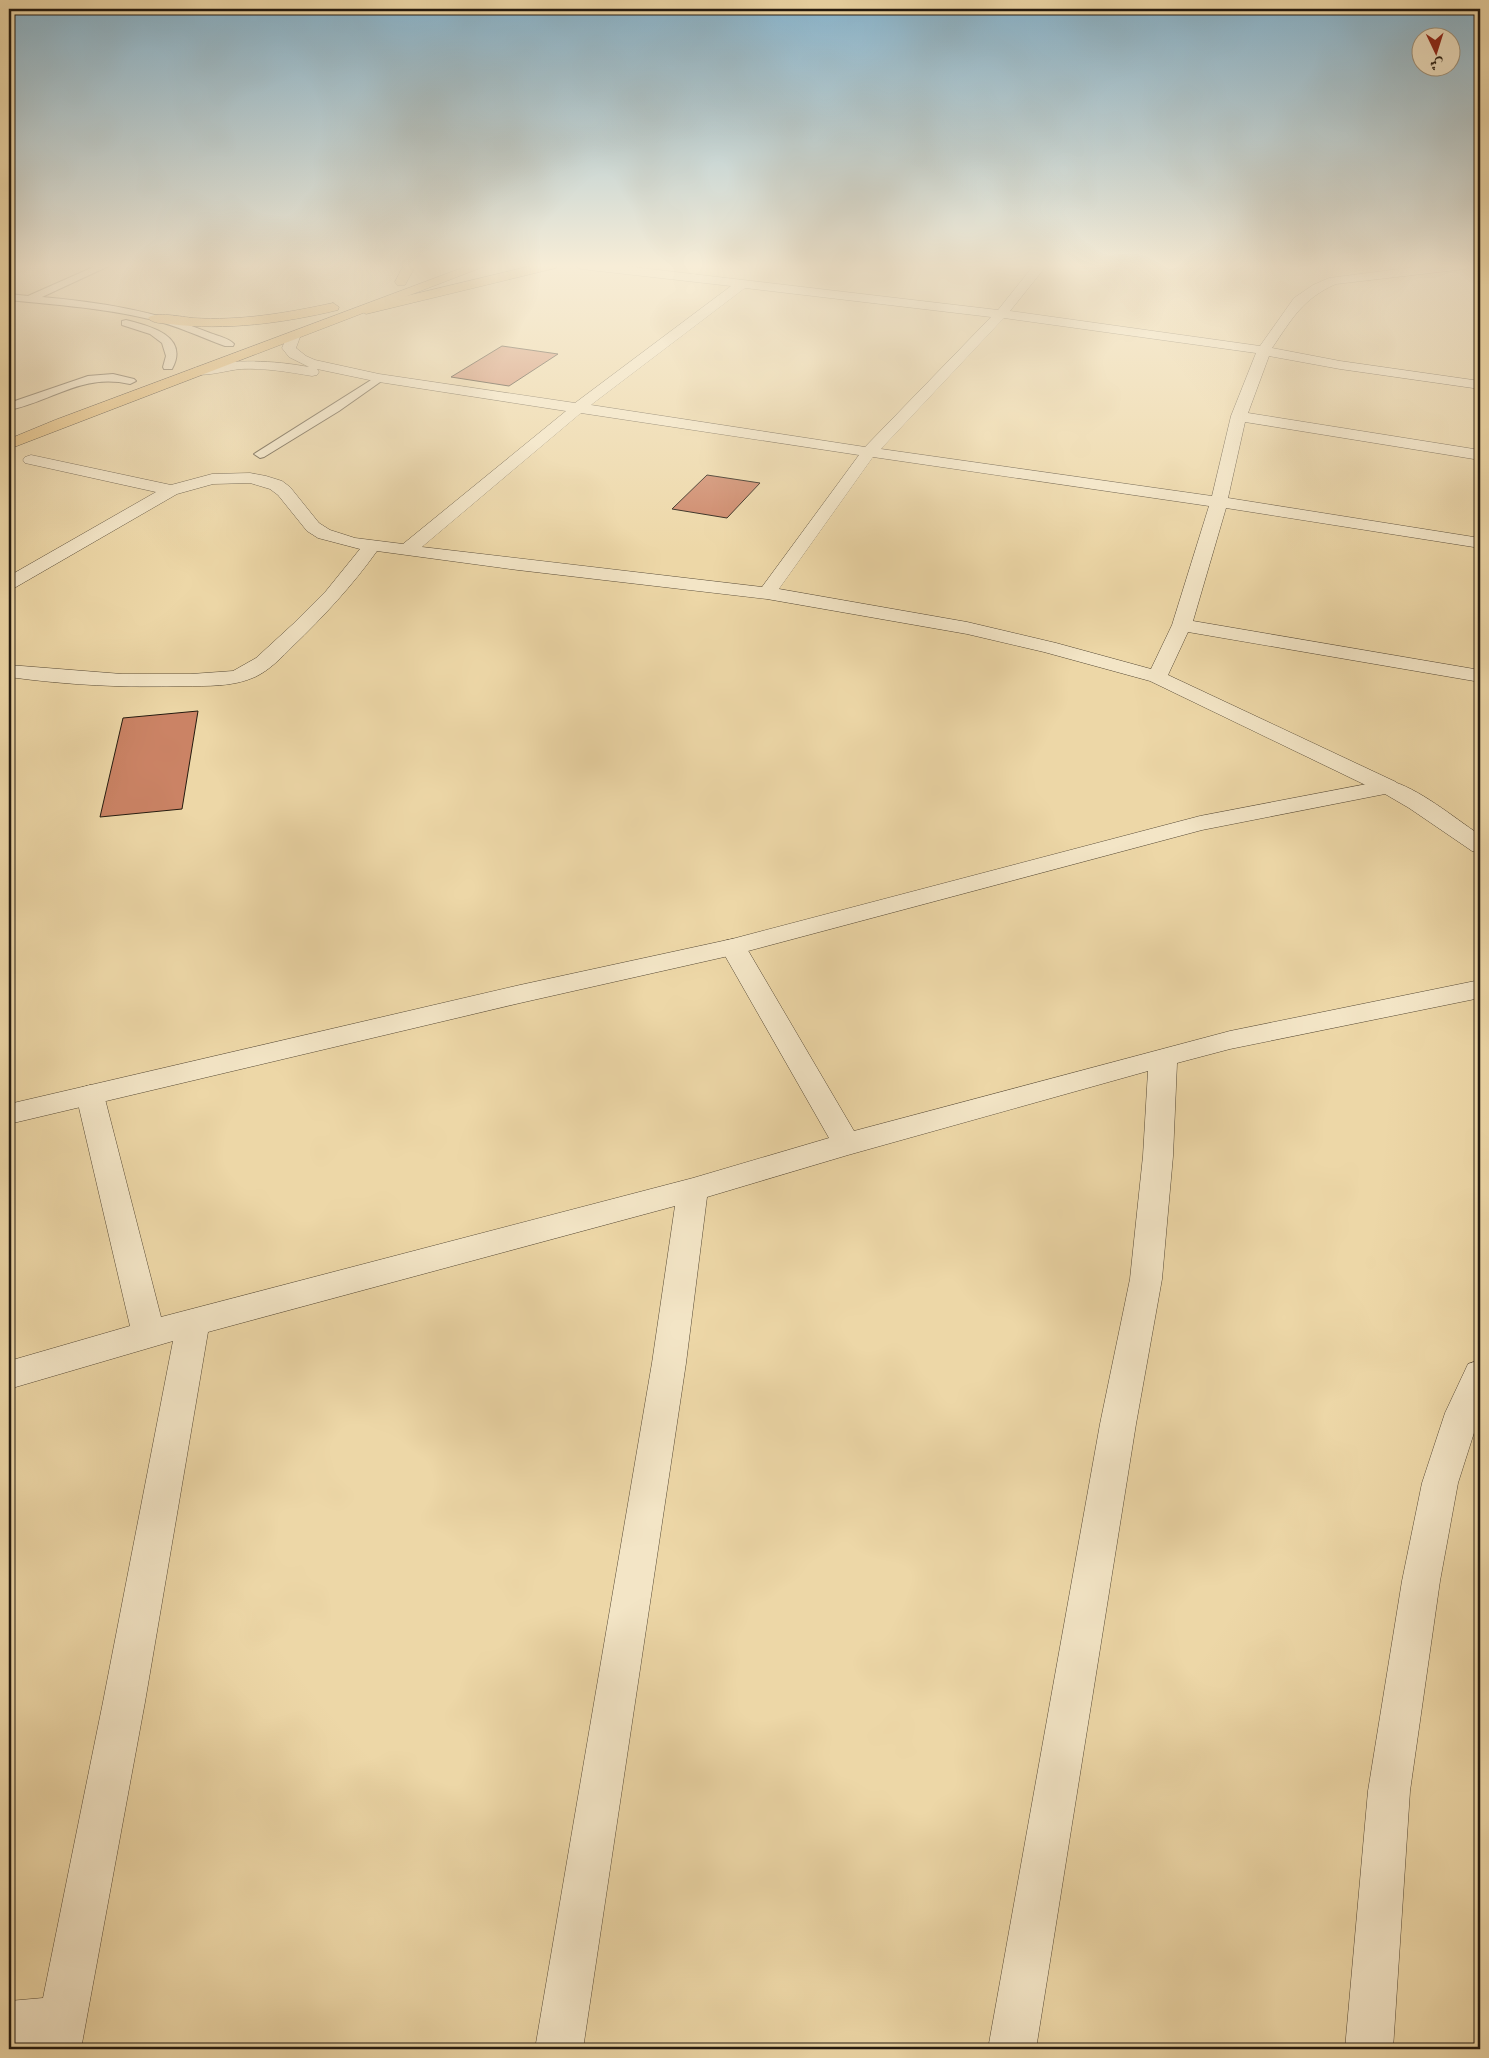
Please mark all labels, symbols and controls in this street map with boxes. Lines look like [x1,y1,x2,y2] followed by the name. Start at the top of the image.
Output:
[1412,28,1462,78] north arrow
[1429,56,1444,73] text: ش

